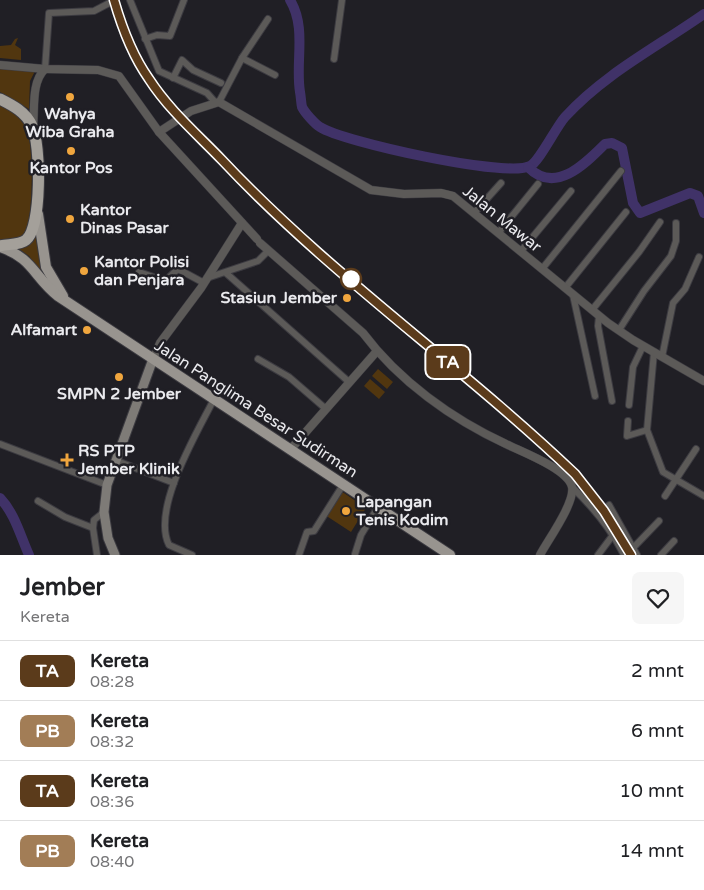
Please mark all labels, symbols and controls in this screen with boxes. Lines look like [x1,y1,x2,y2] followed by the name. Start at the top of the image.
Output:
[64,91,76,103] marker: Wahya Wiba Graha
[25,104,115,142] place label: Wahya Wiba Graha
[65,145,77,157] marker: Kantor Pos
[29,158,113,178] place label: Kantor Pos
[459,181,546,257] street label: Jalan Mawar
[80,200,169,238] place label: Kantor Dinas Pasar
[64,213,76,225] marker: Kantor Dinas Pasar
[94,252,189,290] place label: Kantor Polisi dan Penjara
[78,265,90,277] marker: Kantor Polisi dan Penjara
[340,268,362,290] unlabelled marker
[221,288,338,308] place label: Stasiun Jember
[341,292,353,304] marker: Stasiun Jember
[10,320,78,340] place label: Alfamart
[81,324,93,336] marker: Alfamart
[151,336,361,482] street label: Jalan Panglima Besar Sudirman
[426,346,470,378] line badge: TA
[436,351,460,373] text: TA
[113,371,125,383] marker: SMPN 2 Jember
[57,384,182,404] place label: SMPN 2 Jember
[77,441,180,479] place label: RS PTP Jember Klinik
[60,453,74,467] marker: RS PTP Jember Klinik
[355,492,449,530] place label: Lapangan Tenis Kodim
[340,505,352,517] marker: Lapangan Tenis Kodim
[632,572,684,624] button: heart
[20,573,105,602] text: Jember
[20,607,70,627] text: Kereta
[90,650,149,672] text: Kereta
[36,660,59,682] text: TA
[631,660,684,682] text: 2 mnt
[90,672,134,692] text: 08:28
[90,710,149,732] text: Kereta
[35,720,60,742] text: PB
[631,720,684,742] text: 6 mnt
[90,732,134,752] text: 08:32
[90,770,149,792] text: Kereta
[36,780,59,802] text: TA
[619,780,684,802] text: 10 mnt
[90,792,134,812] text: 08:36
[90,830,149,852] text: Kereta
[35,840,60,862] text: PB
[619,840,684,862] text: 14 mnt
[90,852,134,872] text: 08:40

